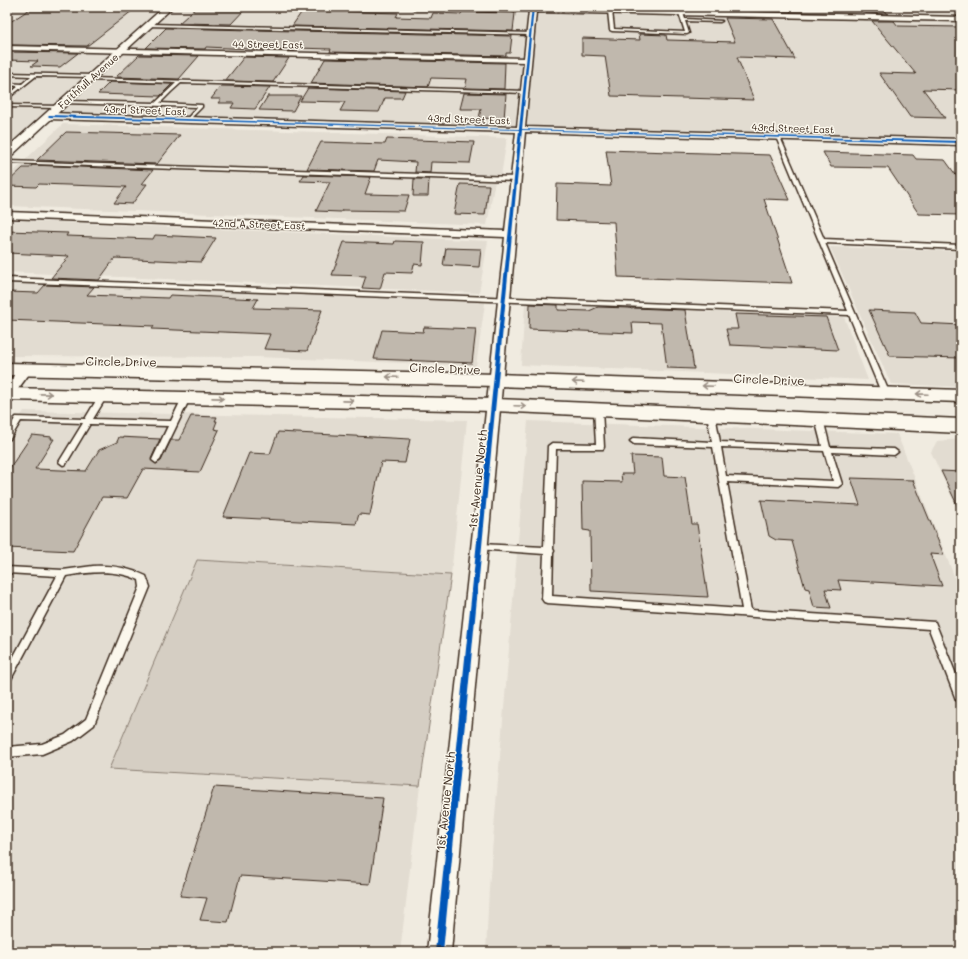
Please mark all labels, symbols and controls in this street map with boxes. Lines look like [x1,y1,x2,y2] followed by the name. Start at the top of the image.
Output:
[232,36,304,52] street label: 44 Street East
[55,50,121,112] street label: Faithfull Avenue
[104,102,186,118] street label: 43rd Street East
[428,111,510,127] street label: 43rd Street East
[752,120,834,136] street label: 43rd Street East
[212,215,306,233] street label: 42nd A Street East
[85,352,157,370] street label: Circle Drive
[409,359,481,377] street label: Circle Drive
[733,370,805,388] street label: Circle Drive
[386,373,399,381] one-way arrow
[572,379,585,386] one-way arrow
[702,383,715,390] one-way arrow
[916,390,929,398] one-way arrow
[39,391,52,398] one-way arrow
[211,394,224,402] one-way arrow
[341,397,354,405] one-way arrow
[513,402,526,409] one-way arrow
[464,428,490,529] street label: 1st Avenue North
[432,750,458,851] street label: 1st Avenue North

